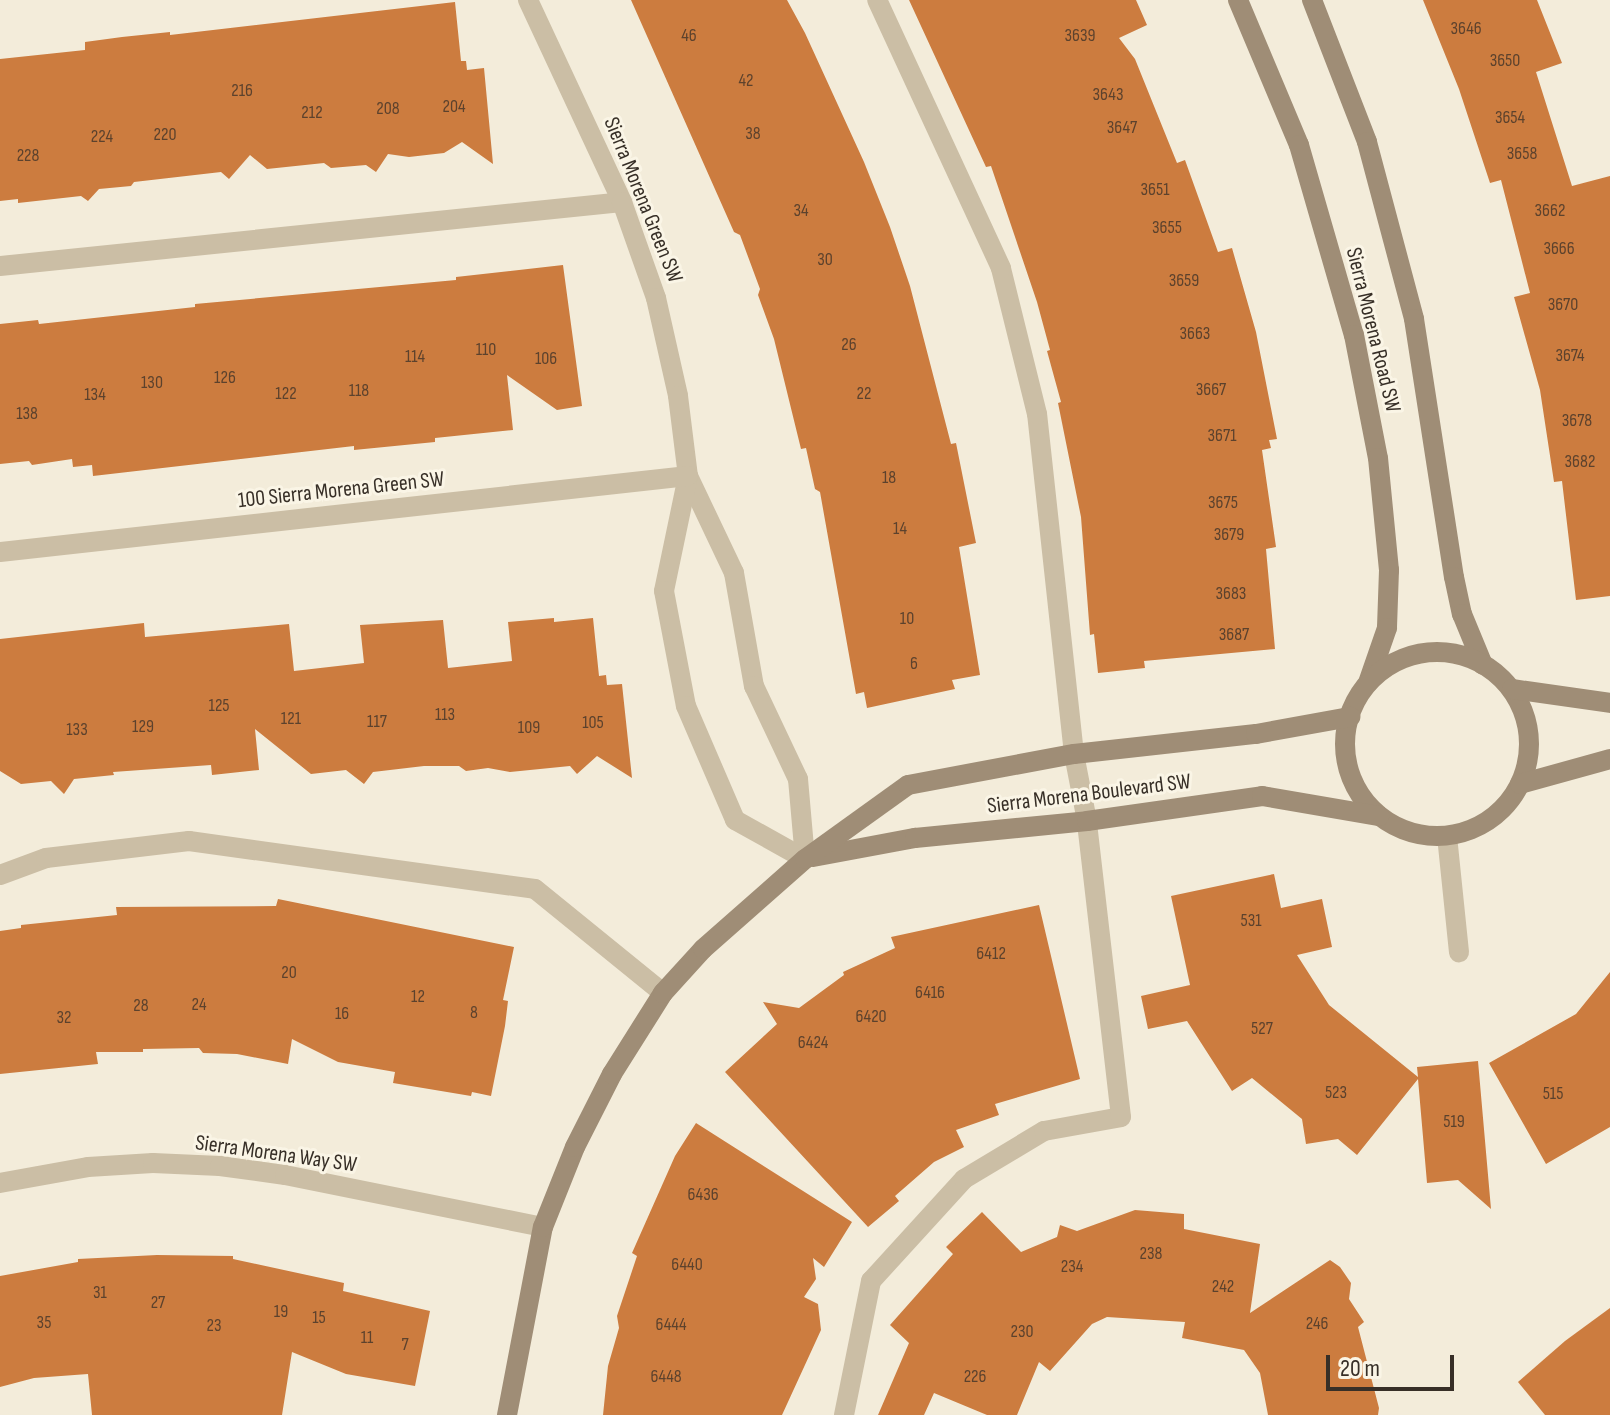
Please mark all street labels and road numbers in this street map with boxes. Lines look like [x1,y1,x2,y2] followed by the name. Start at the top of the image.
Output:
[598,113,688,287] street label: Sierra Morena Green SW
[1340,245,1406,415] street label: Sierra Morena Road SW
[237,466,445,514] street label: 100 Sierra Morena Green SW
[986,768,1192,820] street label: Sierra Morena Boulevard SW
[194,1130,358,1178] street label: Sierra Morena Way SW

